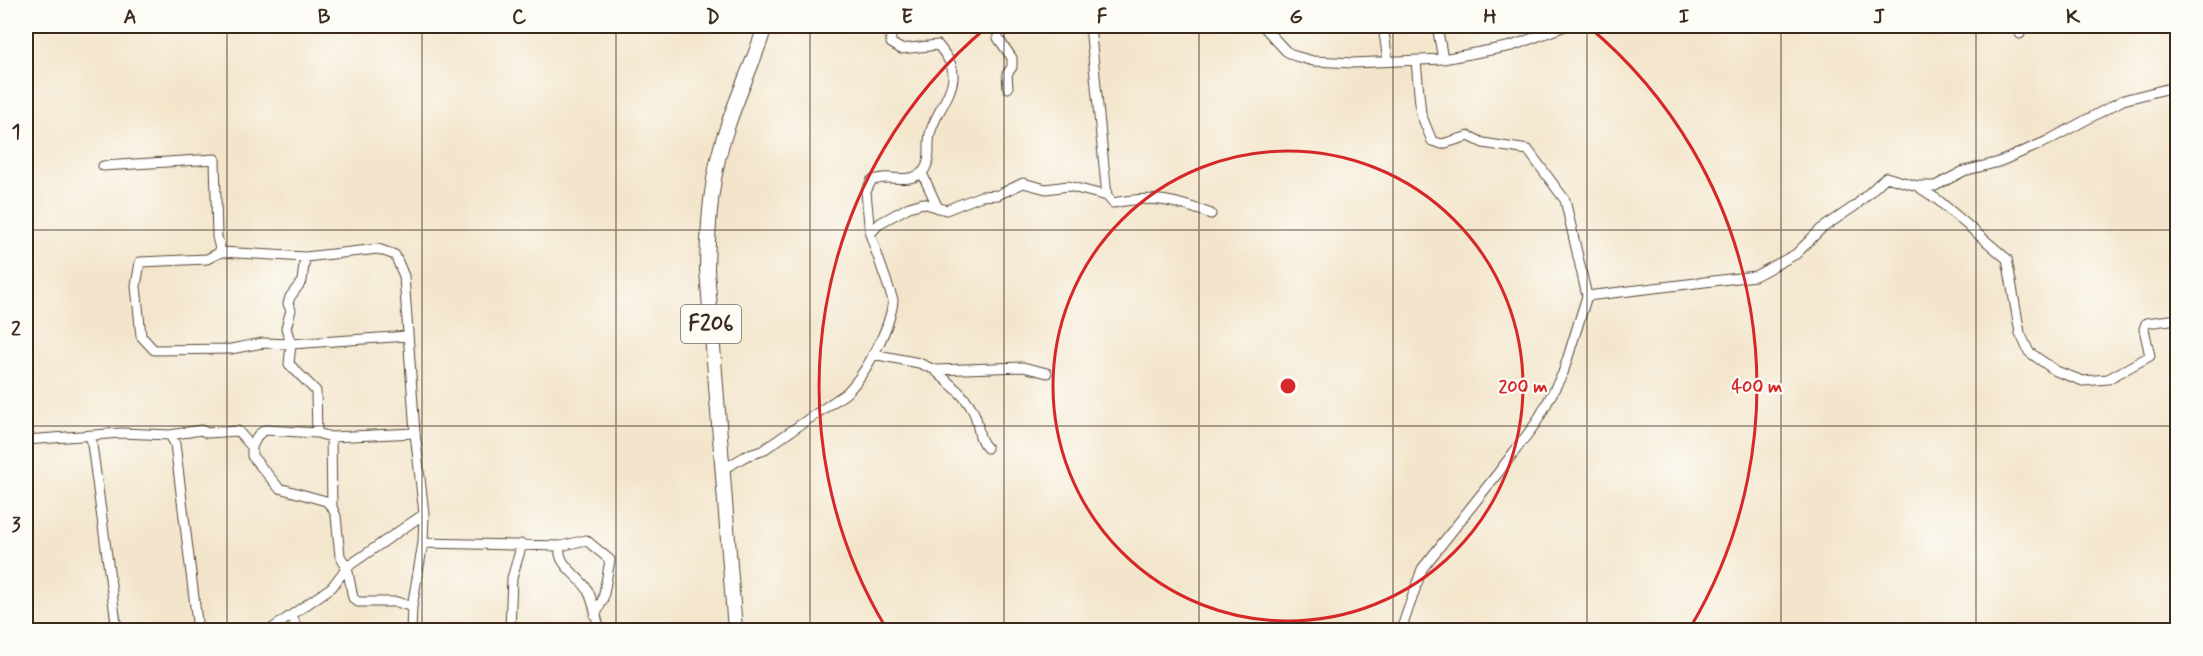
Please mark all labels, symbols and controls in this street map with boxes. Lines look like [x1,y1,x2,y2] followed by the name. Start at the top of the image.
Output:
[123,4,137,31] text: A
[318,4,331,31] text: B
[512,4,527,31] text: C
[706,4,720,31] text: D
[901,4,913,31] text: E
[1097,4,1108,31] text: F
[1289,4,1303,31] text: G
[1483,4,1497,31] text: H
[1679,4,1689,31] text: I
[1873,4,1885,31] text: J
[2066,4,2081,31] text: K
[12,119,20,146] text: 1
[681,305,741,343] road number: F206
[11,316,21,343] text: 2
[1498,375,1548,399] text: 200 m
[1732,375,1782,399] text: 400 m
[1278,376,1298,396] centre of rings
[11,512,21,539] text: 3

